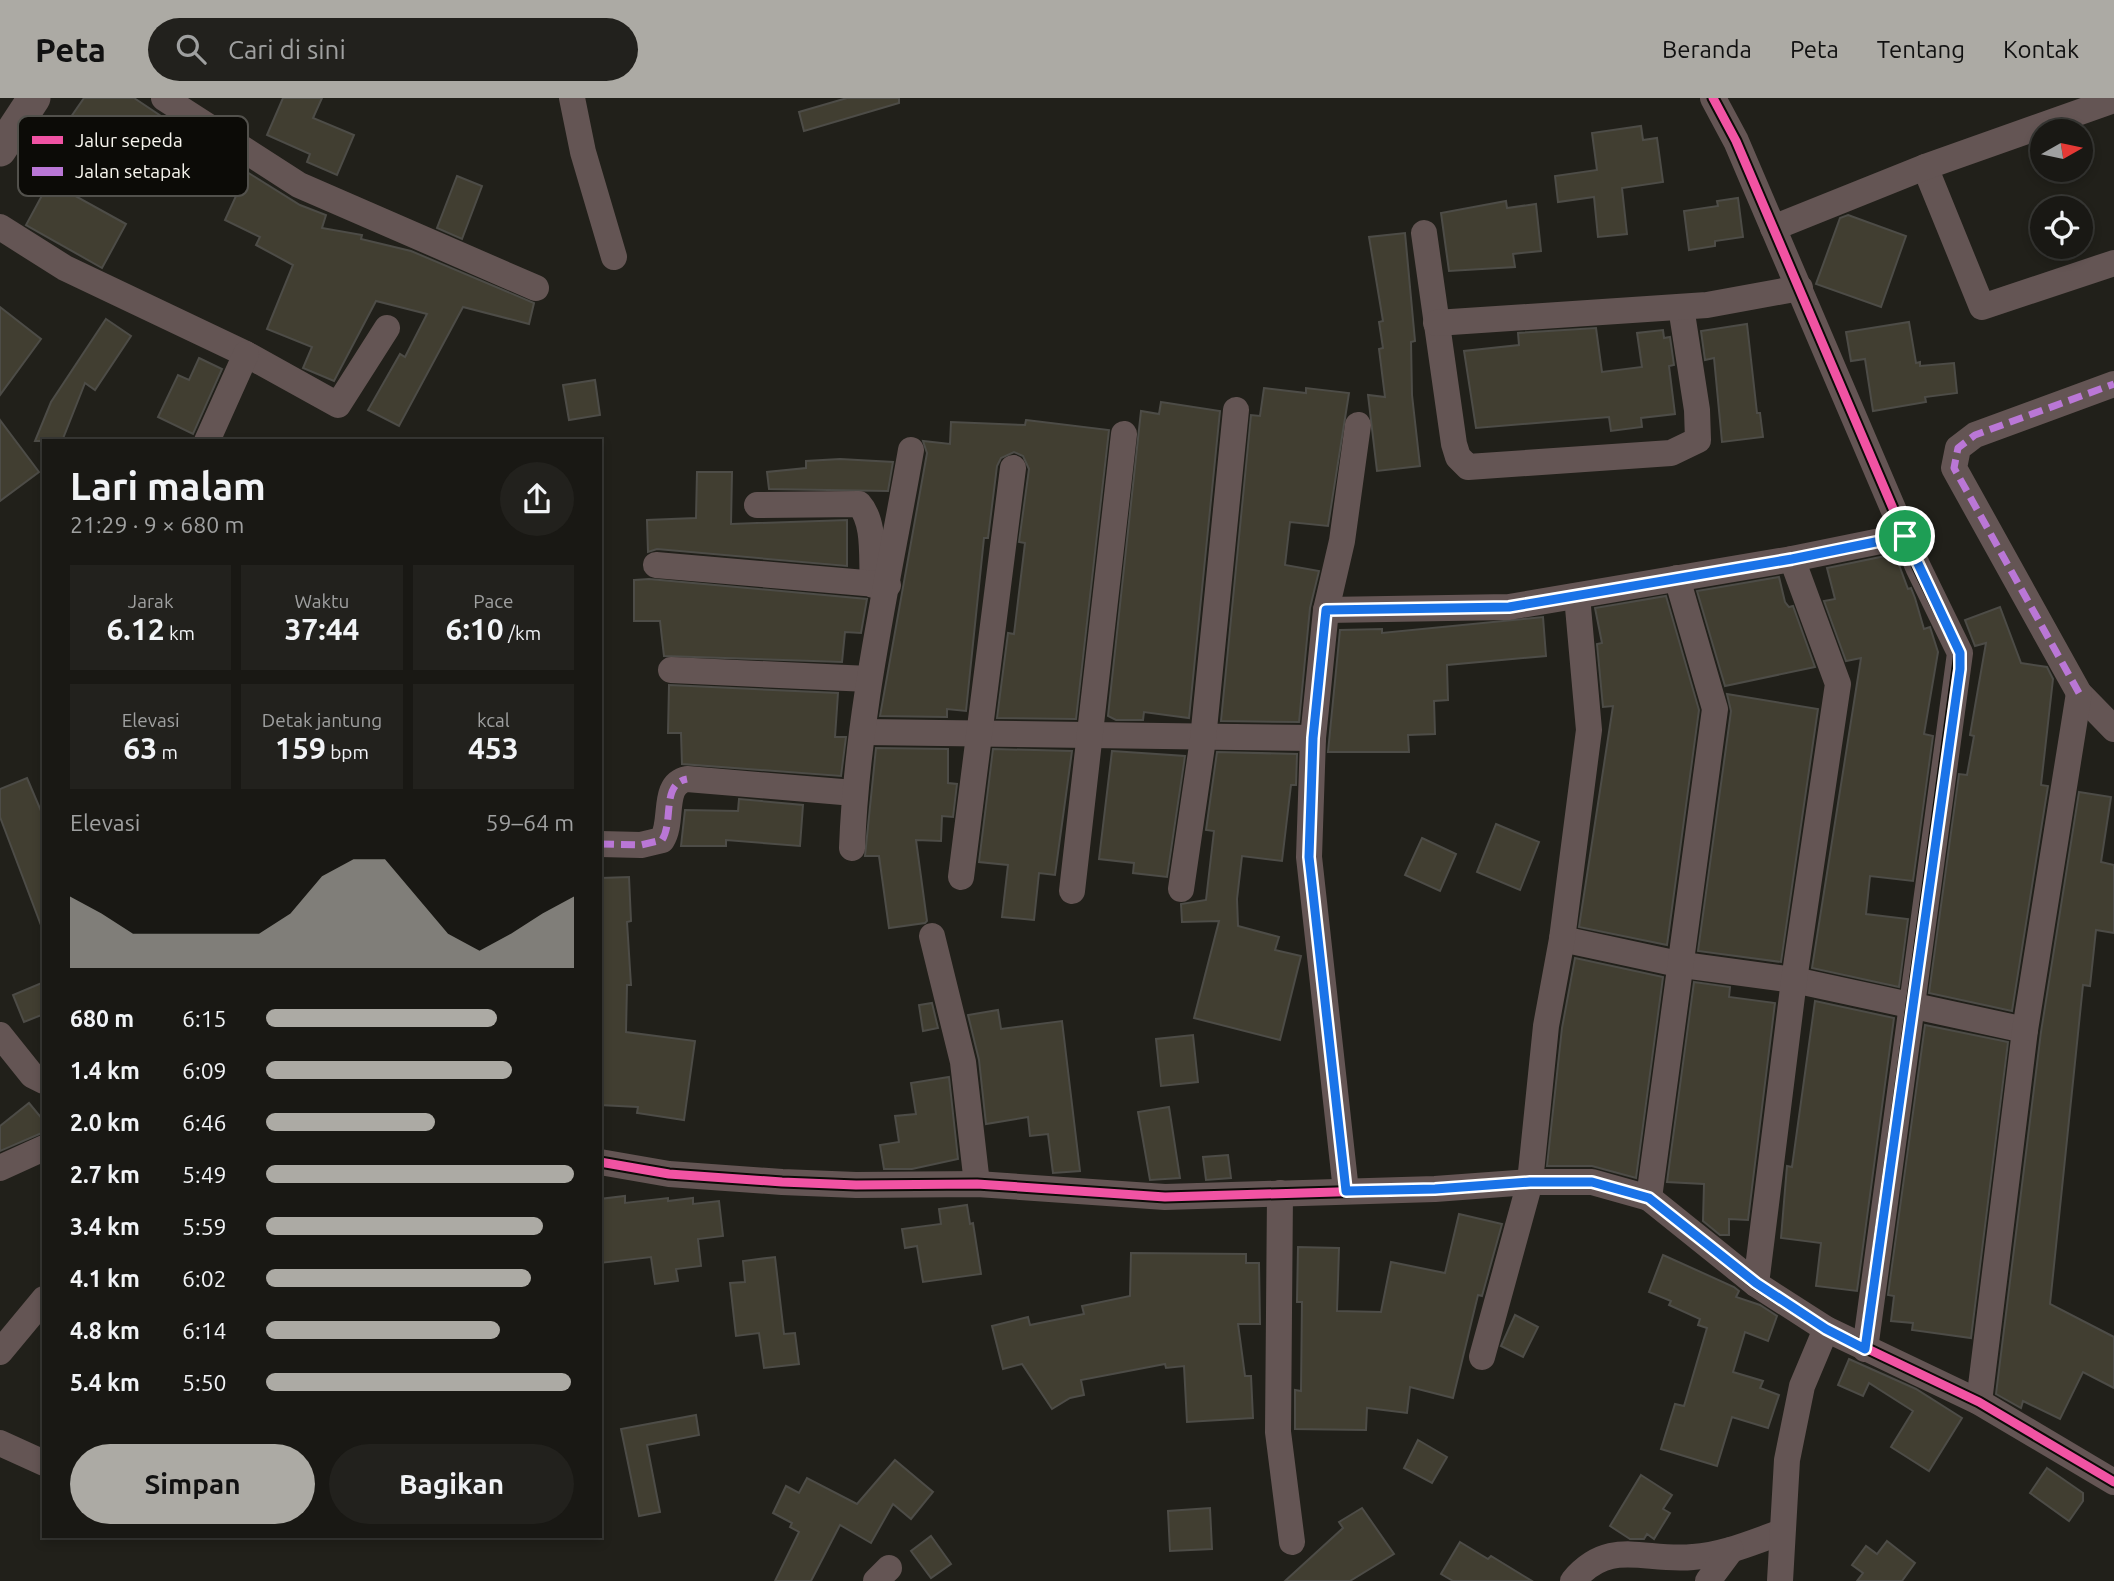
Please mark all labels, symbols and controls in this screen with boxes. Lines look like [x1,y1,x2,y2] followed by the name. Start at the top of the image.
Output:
[148,18,638,81] search box
[172,30,210,68] icon: search
[35,31,106,68] text: Peta
[228,35,346,64] text: Cari di sini
[1662,36,1752,63] text: Beranda
[1790,36,1839,63] text: Peta
[1877,36,1965,63] text: Tentang
[2003,36,2079,63] text: Kontak
[18,116,248,196] legend
[2030,119,2093,182] north arrow
[2030,119,2093,259] map controls
[75,129,183,151] text: Jalur sepeda
[75,160,191,182] text: Jalan setapak
[2030,196,2093,259] button: locate
[500,462,574,536] button: share
[70,465,266,507] text: Lari malam
[1875,506,1935,566] pin
[70,512,244,537] text: 21:29 · 9 × 680 m
[1886,517,1924,555] icon: arrive
[128,590,174,612] text: Jarak
[295,590,349,612] text: Waktu
[473,590,513,612] text: Pace
[106,612,165,646] text: 6.12
[284,612,360,646] text: 37:44
[446,612,504,646] text: 6:10
[165,622,195,644] text: km
[504,622,541,644] text: /km
[122,709,180,731] text: Elevasi
[262,709,382,731] text: Detak jantung
[477,709,510,731] text: kcal
[123,731,157,765] text: 63
[275,731,326,765] text: 159
[468,731,519,765] text: 453
[157,741,178,763] text: m
[326,741,369,763] text: bpm
[70,810,140,835] text: Elevasi
[486,810,574,835] text: 59–64 m
[70,1006,134,1031] text: 680 m
[182,1006,227,1031] text: 6:15
[70,1058,140,1083] text: 1.4 km
[182,1058,227,1083] text: 6:09
[70,1110,140,1135] text: 2.0 km
[182,1110,227,1135] text: 6:46
[70,1162,140,1187] text: 2.7 km
[182,1162,227,1187] text: 5:49
[70,1214,140,1239] text: 3.4 km
[182,1214,227,1239] text: 5:59
[70,1266,140,1291] text: 4.1 km
[182,1266,227,1291] text: 6:02
[70,1318,140,1343] text: 4.8 km
[182,1318,227,1343] text: 6:14
[70,1370,140,1395] text: 5.4 km
[182,1370,227,1395] text: 5:50
[70,1444,315,1524] button: Simpan
[329,1444,574,1524] button: Bagikan

